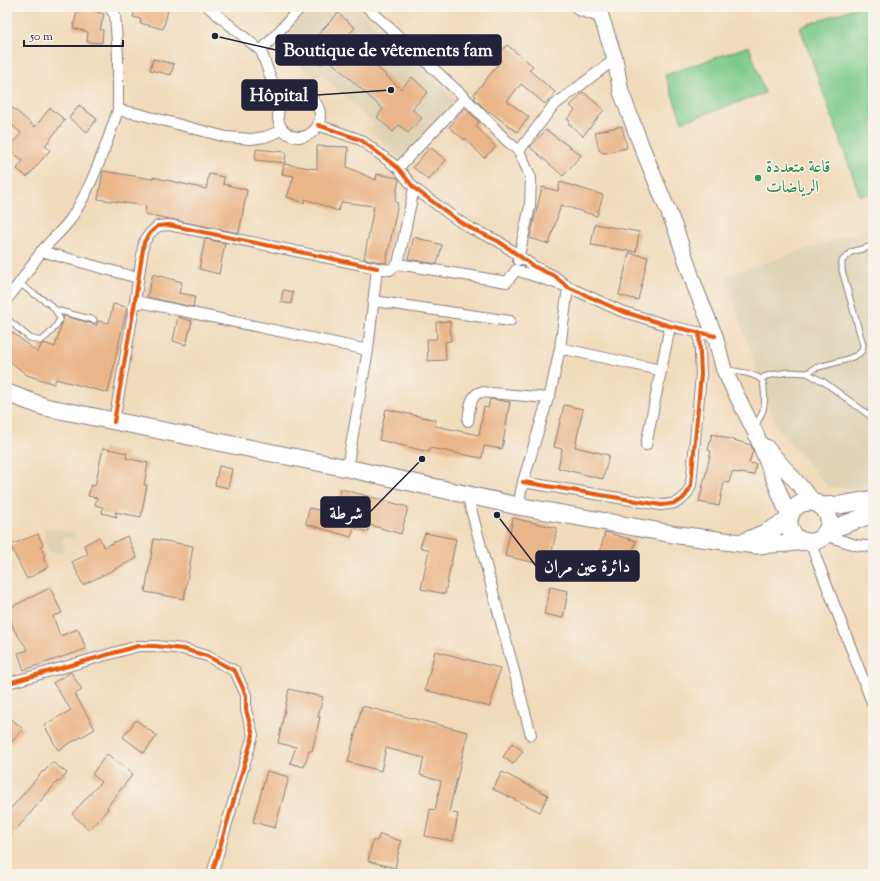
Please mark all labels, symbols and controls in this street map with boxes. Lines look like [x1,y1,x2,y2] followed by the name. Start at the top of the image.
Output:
[24,22,123,48] scale bar
[29,28,53,46] text: 50 m
[276,35,501,65] callout: Boutique de vêtements fam
[283,39,493,65] text: Boutique de vêtements fam
[242,80,317,110] callout: Hôpital
[250,84,309,110] text: Hôpital
[766,156,831,200] place label: قاعة متعددة الرياضات
[753,173,763,183] marker: قاعة متعددة الرياضات
[321,497,370,527] callout: شرطة
[329,502,363,528] text: شرطة
[536,551,639,581] callout: دائرة عين مران
[544,555,630,581] text: دائرة عين مران

